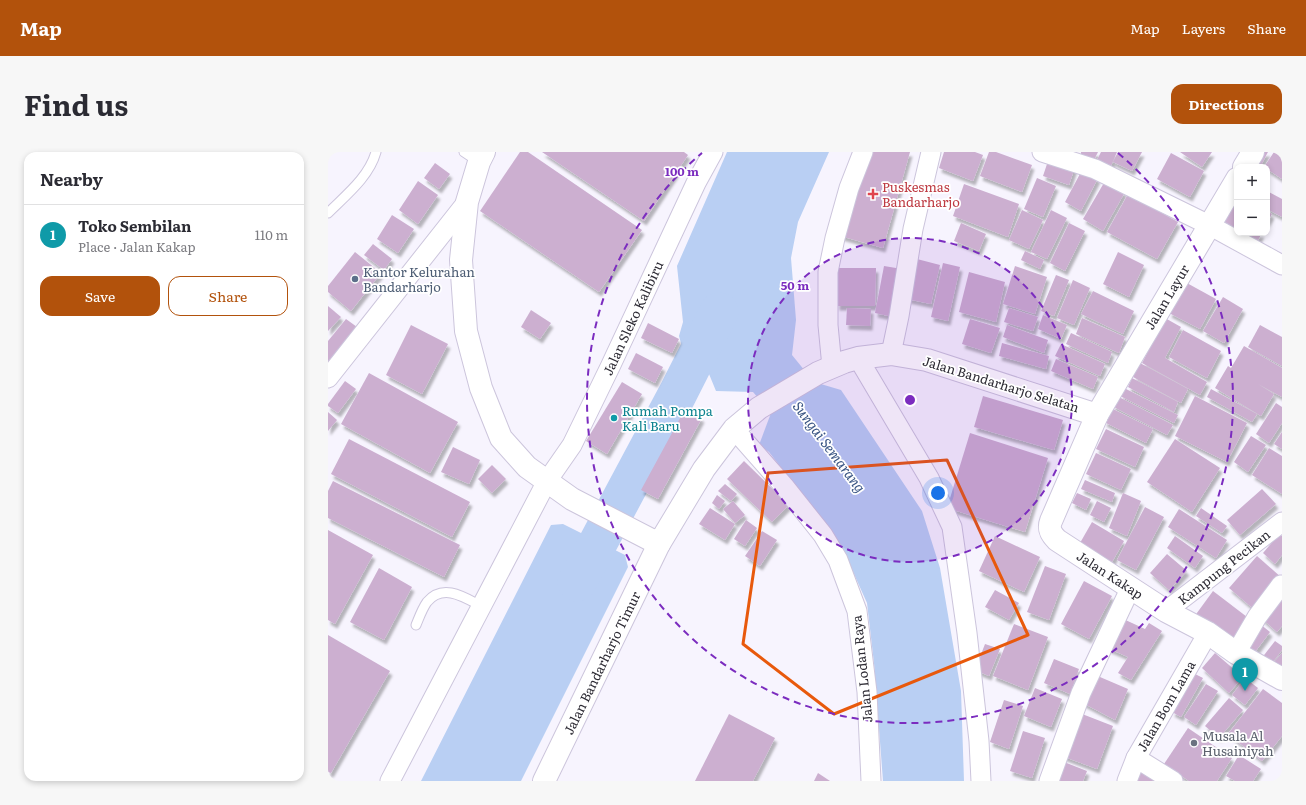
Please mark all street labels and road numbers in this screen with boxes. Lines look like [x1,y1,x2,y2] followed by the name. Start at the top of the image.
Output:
[598,257,667,378] street label: Jalan Sleko Kalibiru
[1140,260,1194,333] street label: Jalan Layur
[921,351,1082,416] street label: Jalan Bandarharjo Selatan
[1174,524,1274,609] street label: Kampung Pecikan
[1073,546,1147,603] street label: Jalan Kakap
[559,587,645,738] street label: Jalan Bandarharjo Timur
[846,614,877,724] street label: Jalan Lodan Raya
[1132,657,1199,755] street label: Jalan Bom Lama

